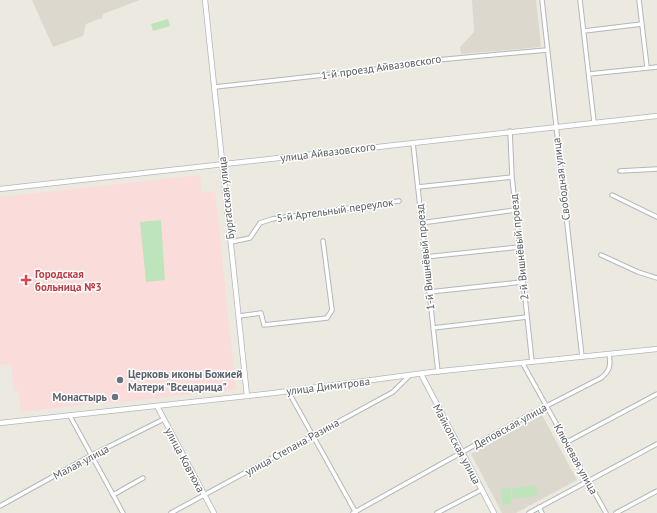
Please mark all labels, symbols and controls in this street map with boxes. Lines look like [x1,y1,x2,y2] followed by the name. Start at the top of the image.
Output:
[320,52,442,82] street label: 1-й проезд Айвазовского
[549,137,573,221] street label: Свободная улица
[280,139,377,165] street label: улица Айвазовского
[215,156,237,240] street label: Бургасская улица
[506,193,532,301] street label: 2-й Вишнёвый проезд
[276,195,395,225] street label: 5-й Артельный переулок
[412,203,438,311] street label: 1-й Вишнёвый проезд
[35,267,102,294] place label: Городская больница №3
[20,274,32,286] marker: Городская больница №3
[128,367,242,394] place label: Церковь иконы Божией Матери "Всецарица"
[285,374,371,398] street label: улица Димитрова
[115,375,125,385] marker: Церковь иконы Божией Матери "Всецарица"
[53,390,108,404] place label: Монастырь
[110,392,120,402] marker: Монастырь
[471,400,549,452] street label: Деповская улица
[430,401,484,487] street label: Майкопская улица
[242,415,342,479] street label: улица Степана Разина
[551,421,601,497] street label: Ключевая улица
[162,425,208,495] street label: улица Ковтюха
[51,441,111,483] street label: Малая улица

